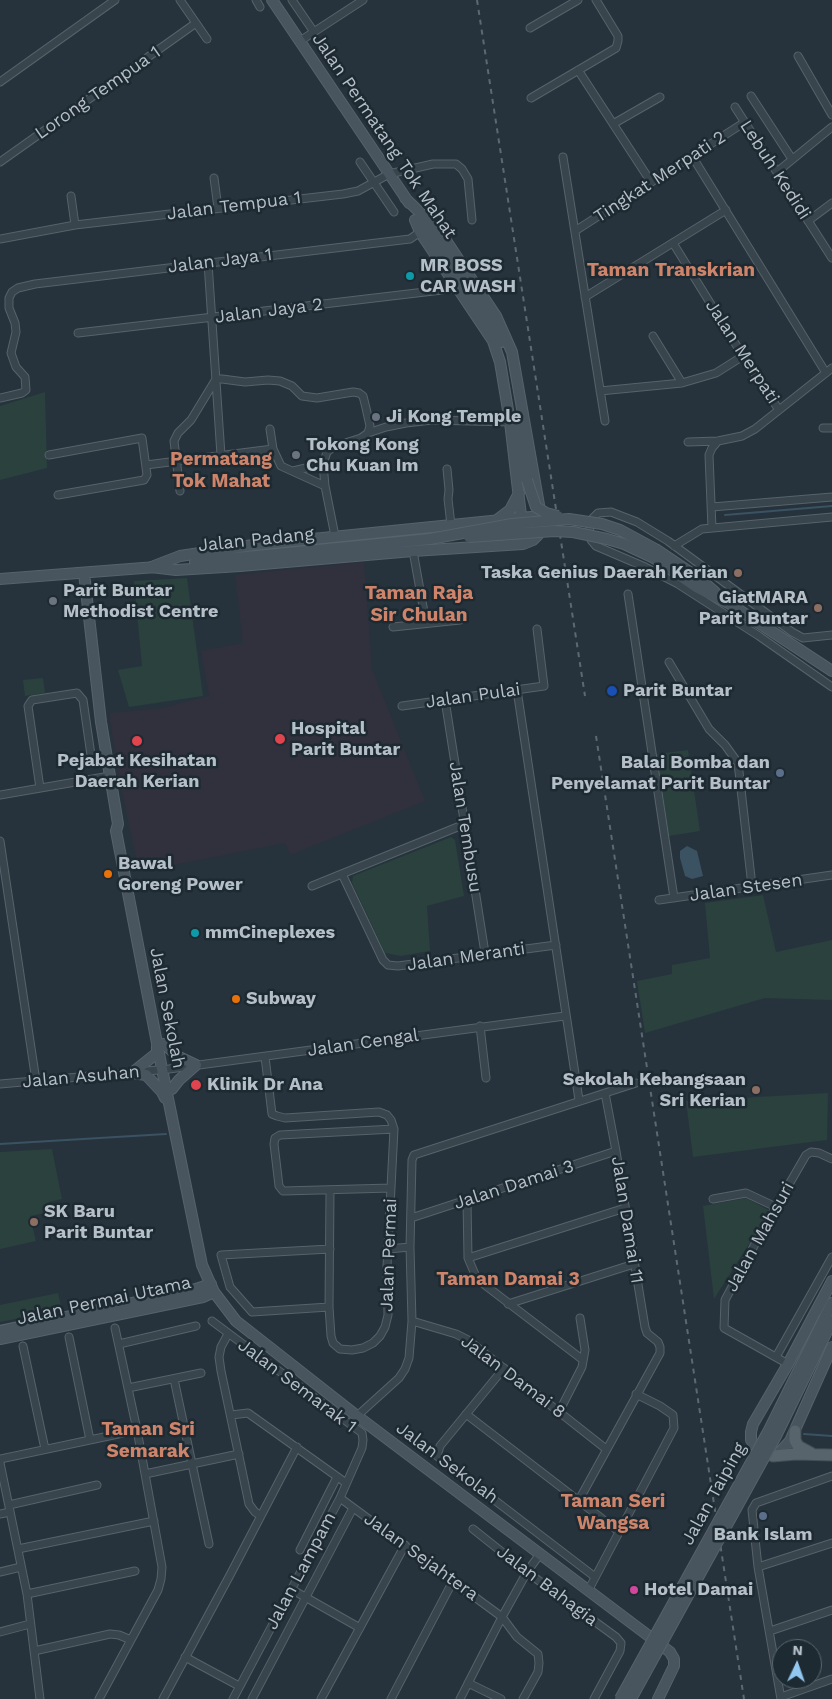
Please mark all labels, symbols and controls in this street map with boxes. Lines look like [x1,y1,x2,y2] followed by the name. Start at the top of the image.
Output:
[307,29,461,243] street label: Jalan Permatang Tok Mahat
[31,42,165,144] street label: Lorong Tempua 1
[735,116,815,224] street label: Lebuh Kedidi
[590,126,730,228] street label: Tingkat Merpati 2
[166,187,302,225] street label: Jalan Tempua 1
[167,244,273,278] street label: Jalan Jaya 1
[420,255,516,298] place label: MR BOSS CAR WASH
[587,259,755,281] district label: Taman Transkrian
[404,270,416,282] marker: MR BOSS CAR WASH
[214,294,324,328] street label: Jalan Jaya 2
[700,296,784,408] street label: Jalan Merpati
[386,406,521,428] place label: Ji Kong Temple
[370,411,382,423] marker: Ji Kong Temple
[306,434,419,476] place label: Tokong Kong Chu Kuan Im
[170,448,272,492] district label: Permatang Tok Mahat
[290,449,302,461] marker: Tokong Kong Chu Kuan Im
[197,523,315,557] street label: Jalan Padang
[481,562,728,584] place label: Taska Genius Daerah Kerian
[732,567,744,579] marker: Taska Genius Daerah Kerian
[63,580,218,622] place label: Parit Buntar Methodist Centre
[365,582,473,626] district label: Taman Raja Sir Chulan
[699,587,808,630] place label: GiatMARA Parit Buntar
[47,595,59,607] marker: Parit Buntar Methodist Centre
[812,602,824,614] marker: GiatMARA Parit Buntar
[424,679,522,713] street label: Jalan Pulai
[623,680,732,702] place label: Parit Buntar
[605,684,619,698] marker: Parit Buntar
[291,718,400,761] place label: Hospital Parit Buntar
[273,732,287,746] marker: Hospital Parit Buntar
[130,734,144,748] marker: Pejabat Kesihatan Daerah Kerian
[57,750,217,792] place label: Pejabat Kesihatan Daerah Kerian
[551,752,770,794] place label: Balai Bomba dan Penyelamat Parit Buntar
[444,760,486,894] street label: Jalan Tembusu
[774,767,786,779] marker: Balai Bomba dan Penyelamat Parit Buntar
[118,853,243,896] place label: Bawal Goreng Power
[102,868,114,880] marker: Bawal Goreng Power
[688,869,804,907] street label: Jalan Stesen
[205,922,335,944] place label: mmCineplexes
[189,927,201,939] marker: mmCineplexes
[405,938,527,976] street label: Jalan Meranti
[145,946,189,1070] street label: Jalan Sekolah
[246,988,316,1010] place label: Subway
[230,993,242,1005] marker: Subway
[306,1024,420,1062] street label: Jalan Cengal
[21,1061,141,1093] street label: Jalan Asuhan
[563,1069,746,1112] place label: Sekolah Kebangsaan Sri Kerian
[207,1074,323,1096] place label: Klinik Dr Ana
[189,1078,203,1092] marker: Klinik Dr Ana
[750,1084,762,1096] marker: Sekolah Kebangsaan Sri Kerian
[451,1155,577,1215] street label: Jalan Damai 3
[606,1155,648,1285] street label: Jalan Damai 11
[721,1178,799,1296] street label: Jalan Mahsuri
[376,1198,402,1312] street label: Jalan Permai
[44,1201,153,1244] place label: SK Baru Parit Buntar
[28,1216,40,1228] marker: SK Baru Parit Buntar
[436,1268,580,1290] district label: Taman Damai 3
[15,1272,193,1330] street label: Jalan Permai Utama
[456,1331,570,1423] street label: Jalan Damai 8
[233,1334,361,1438] street label: Jalan Semarak 1
[101,1418,195,1462] district label: Taman Sri Semarak
[392,1418,502,1508] street label: Jalan Sekolah
[677,1439,751,1549] street label: Jalan Taiping
[561,1490,665,1534] district label: Taman Seri Wangsa
[360,1508,482,1606] street label: Jalan Sejahtera
[261,1509,341,1633] street label: Jalan Lampam
[757,1510,769,1522] marker: Bank Islam
[714,1524,812,1546] place label: Bank Islam
[492,1541,602,1631] street label: Jalan Bahagia
[644,1579,753,1601] place label: Hotel Damai
[628,1584,640,1596] marker: Hotel Damai
[772,1639,822,1689] north arrow
[792,1642,803,1658] text: N

